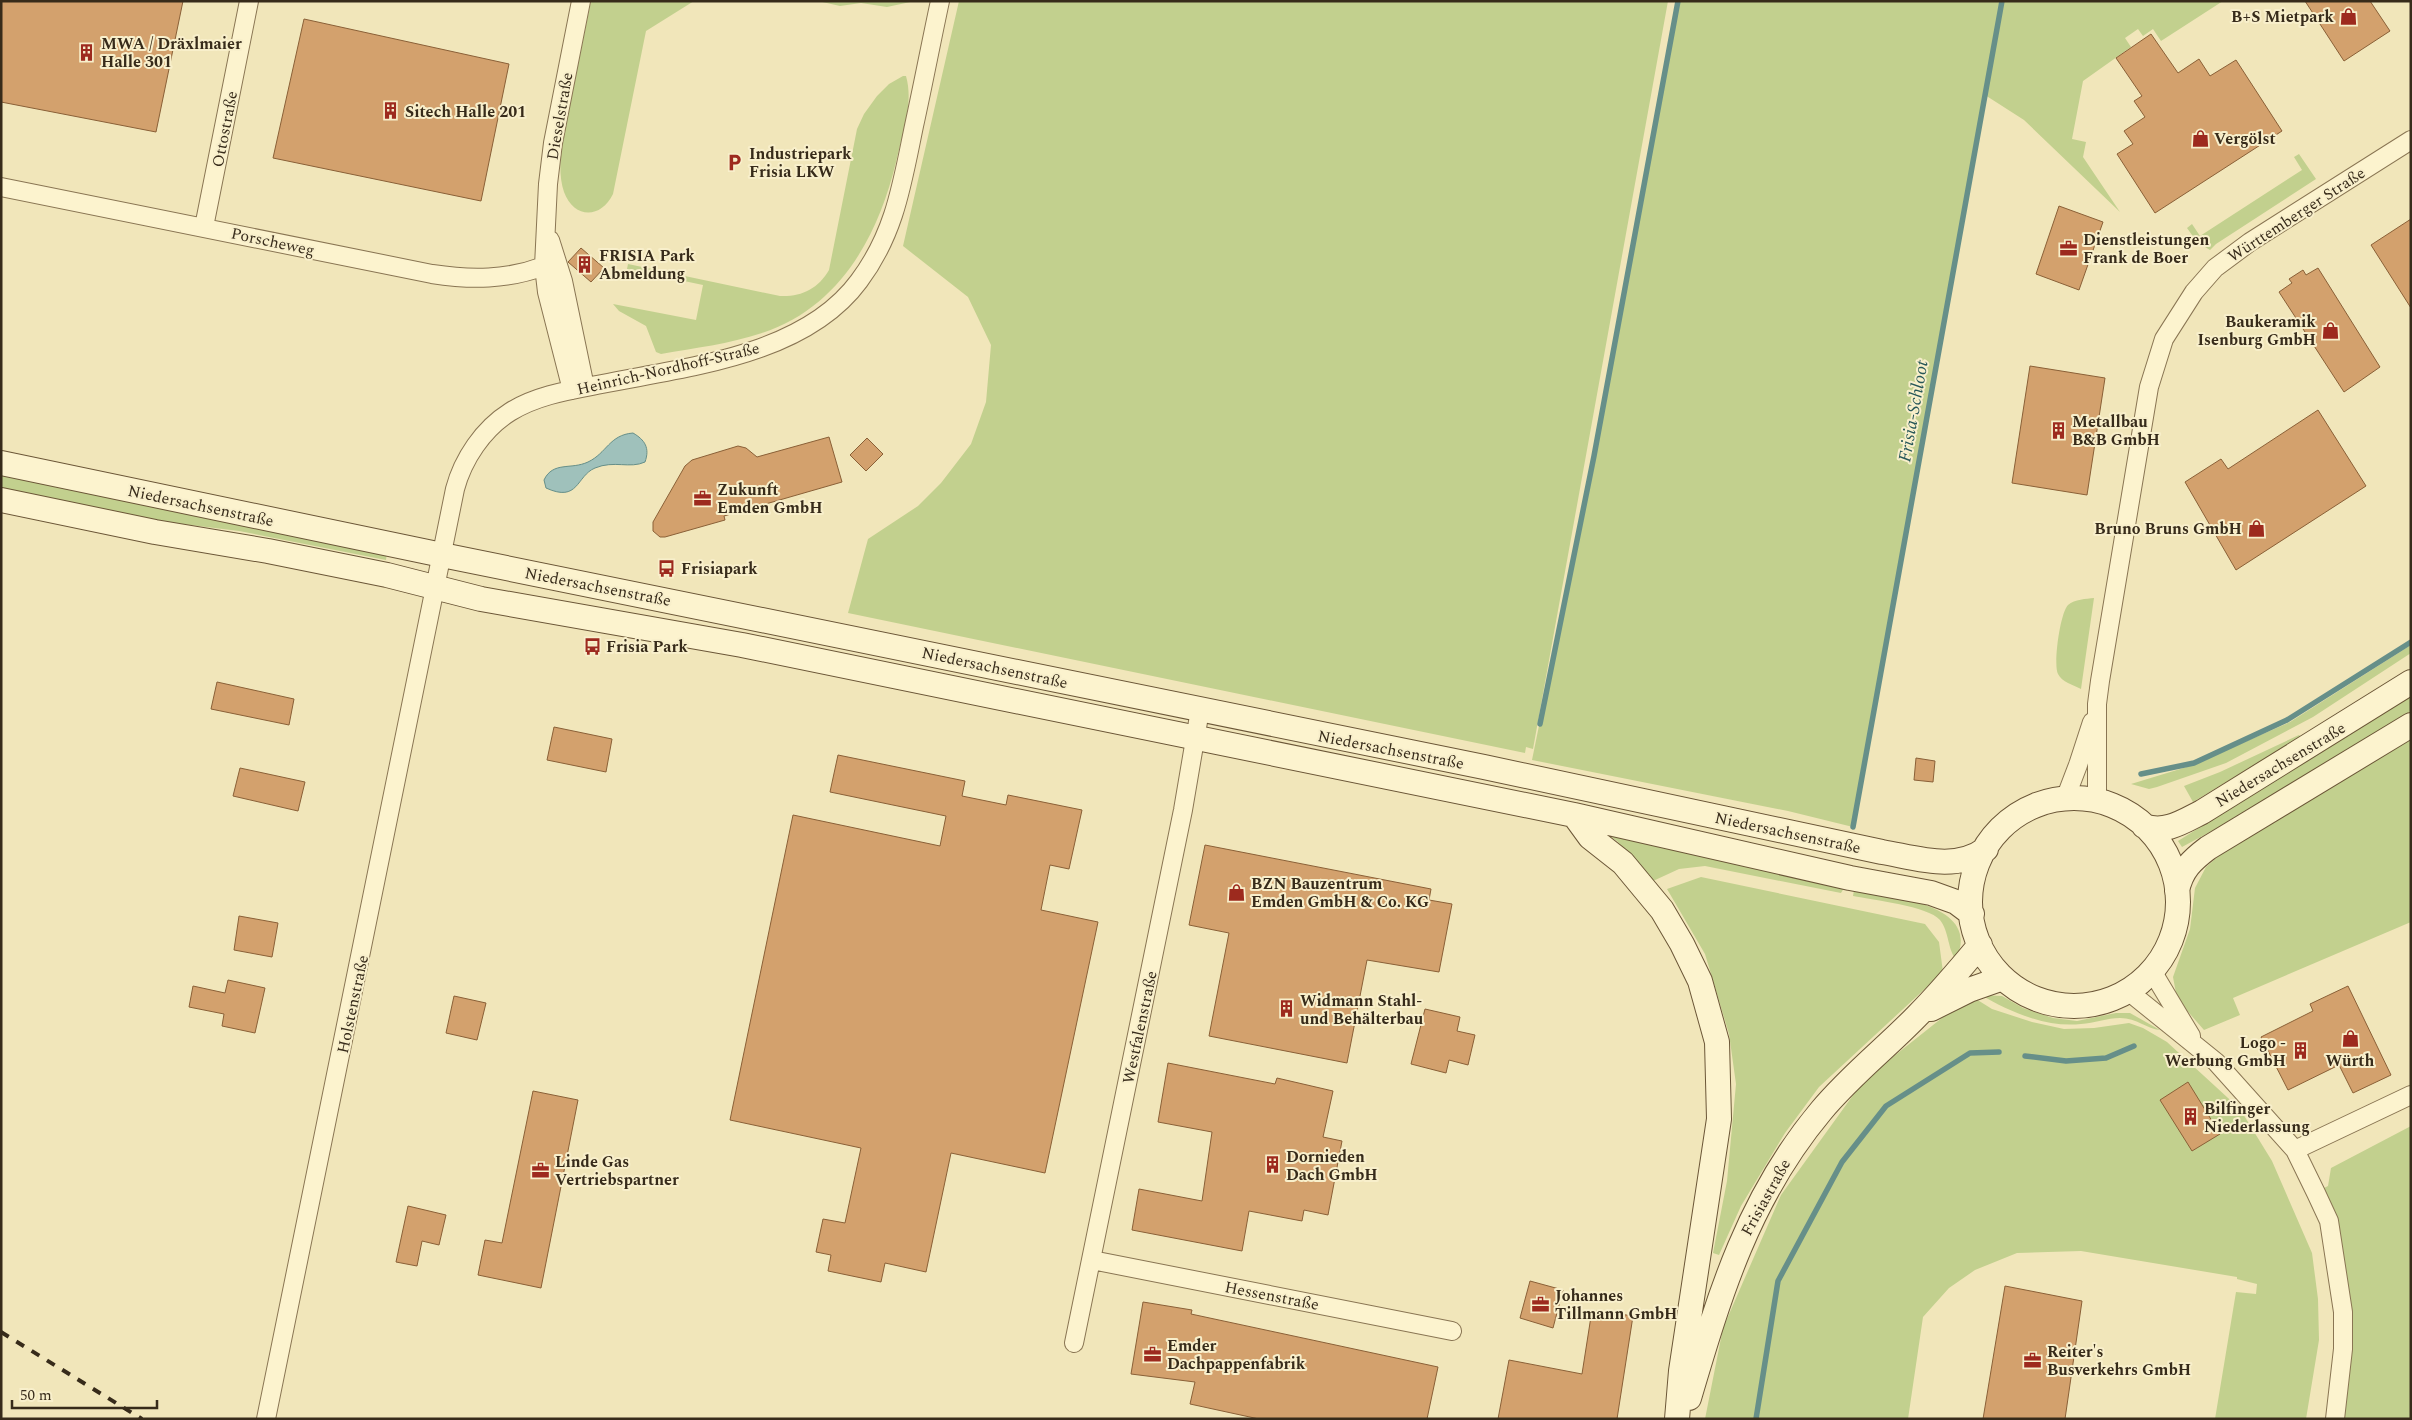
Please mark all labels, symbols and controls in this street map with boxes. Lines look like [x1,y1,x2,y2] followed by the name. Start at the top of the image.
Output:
[2231,5,2334,29] place label: B+S Mietpark
[2338,6,2358,26] shop icon: B+S Mietpark
[101,32,242,74] place label: MWA / Dräxlmaier Halle 301
[77,42,97,62] building icon: MWA / Dräxlmaier Halle 301
[540,70,580,162] street label: Dieselstraße
[206,89,244,169] street label: Ottostraße
[405,100,526,124] place label: Sitech Halle 201
[381,101,401,121] building icon: Sitech Halle 201
[2214,127,2276,151] place label: Vergölst
[2190,128,2210,148] shop icon: Vergölst
[749,142,852,184] place label: Industriepark Frisia LKW
[725,152,745,172] parking icon: Industriepark Frisia LKW
[2223,161,2370,268] street label: Württemberger Straße
[229,221,317,263] street label: Porscheweg
[2083,228,2209,270] place label: Dienstleistungen Frank de Boer
[2059,238,2079,258] office icon: Dienstleistungen Frank de Boer
[599,244,695,286] place label: FRISIA Park Abmeldung
[575,254,595,274] building icon: FRISIA Park Abmeldung
[2197,310,2316,352] place label: Baukeramik Isenburg GmbH
[2320,320,2340,340] shop icon: Baukeramik Isenburg GmbH
[574,336,762,402] street label: Heinrich-Nordhoff-Straße
[1891,358,1936,464] water label: Frisia-Schloot
[2072,410,2160,452] place label: Metallbau B&B GmbH
[2048,420,2068,440] building icon: Metallbau B&B GmbH
[717,478,823,520] place label: Zukunft Emden GmbH
[126,479,276,533] street label: Niedersachsenstraße
[693,488,713,508] office icon: Zukunft Emden GmbH
[2094,517,2242,541] place label: Bruno Bruns GmbH
[2246,518,2266,538] shop icon: Bruno Bruns GmbH
[681,557,758,581] place label: Frisiapark
[657,558,677,578] bus stop icon: Frisiapark
[523,561,673,613] street label: Niedersachsenstraße
[606,635,688,659] place label: Frisia Park
[582,636,602,656] bus stop icon: Frisia Park
[920,641,1070,695] street label: Niedersachsenstraße
[2211,716,2350,813] street label: Niedersachsenstraße
[1316,724,1466,776] street label: Niedersachsenstraße
[1713,806,1863,860] street label: Niedersachsenstraße
[1251,872,1429,914] place label: BZN Bauzentrum Emden GmbH & Co. KG
[1227,882,1247,902] shop icon: BZN Bauzentrum Emden GmbH & Co. KG
[331,953,375,1056] street label: Holstenstraße
[1116,969,1164,1086] street label: Westfalenstraße
[1300,989,1424,1031] place label: Widmann Stahl- und Behälterbau
[1276,999,1296,1019] building icon: Widmann Stahl- und Behälterbau
[2340,1028,2360,1048] shop icon: Würth
[2165,1031,2286,1073] place label: Logo - Werbung GmbH
[2290,1041,2310,1061] building icon: Logo - Werbung GmbH
[2326,1049,2375,1073] place label: Würth
[2204,1097,2310,1139] place label: Bilfinger Niederlassung
[2180,1107,2200,1127] building icon: Bilfinger Niederlassung
[1286,1145,1378,1187] place label: Dornieden Dach GmbH
[555,1150,679,1192] place label: Linde Gas Vertriebspartner
[1262,1155,1282,1175] building icon: Dornieden Dach GmbH
[1735,1155,1797,1240] street label: Frisiastraße
[531,1160,551,1180] office icon: Linde Gas Vertriebspartner
[1223,1275,1321,1317] street label: Hessenstraße
[1555,1284,1677,1326] place label: Johannes Tillmann GmbH
[1531,1294,1551,1314] office icon: Johannes Tillmann GmbH
[1167,1334,1306,1376] place label: Emder Dachpappenfabrik
[2047,1340,2191,1382] place label: Reiter's Busverkehrs GmbH
[1143,1344,1163,1364] office icon: Emder Dachpappenfabrik
[2023,1350,2043,1370] office icon: Reiter's Busverkehrs GmbH
[12,1378,158,1410] scale bar
[20,1384,52,1407] text: 50 m

